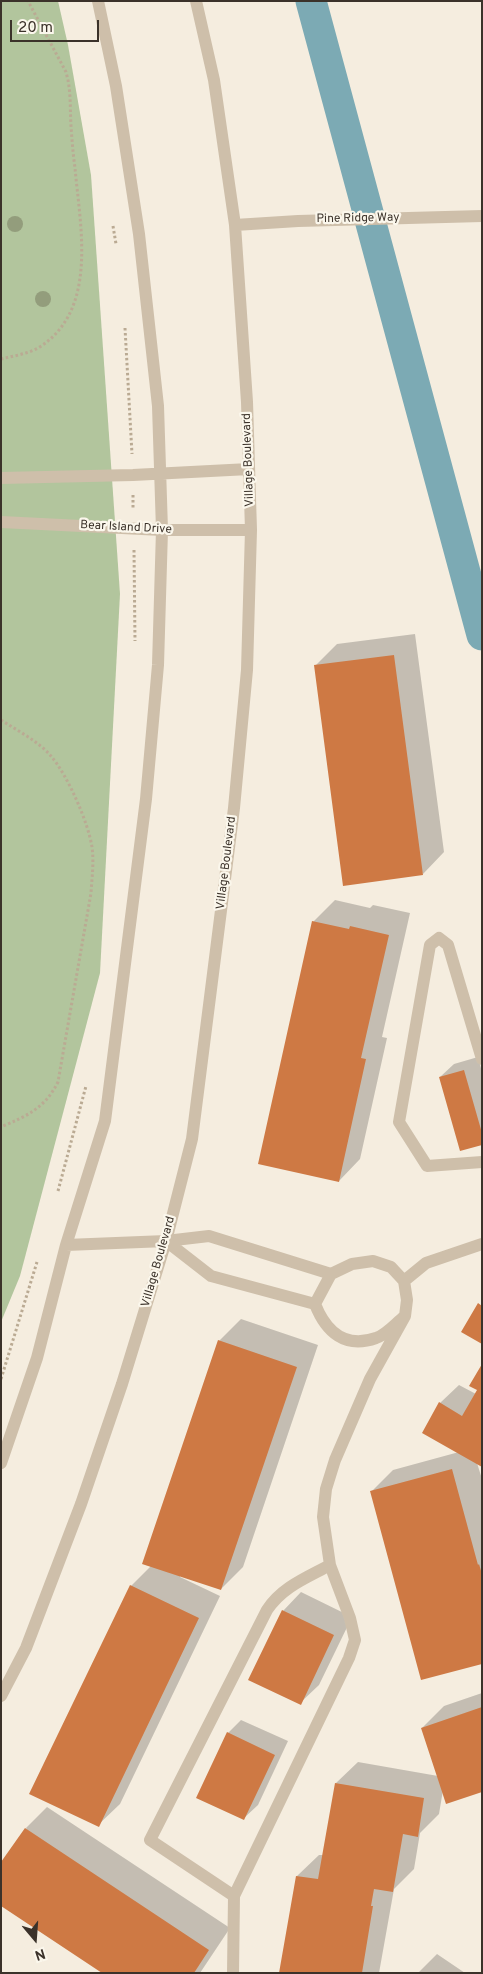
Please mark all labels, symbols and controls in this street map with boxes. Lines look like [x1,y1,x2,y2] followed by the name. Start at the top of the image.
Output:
[12,10,101,42] scale bar
[18,19,53,38] text: 20 m
[316,211,400,227] street label: Pine Ridge Way
[240,413,258,507] street label: Village Boulevard
[80,518,172,538] street label: Bear Island Drive
[214,816,240,910] street label: Village Boulevard
[139,1215,179,1309] street label: Village Boulevard
[10,1914,60,1964] north arrow
[32,1944,47,1963] text: N

